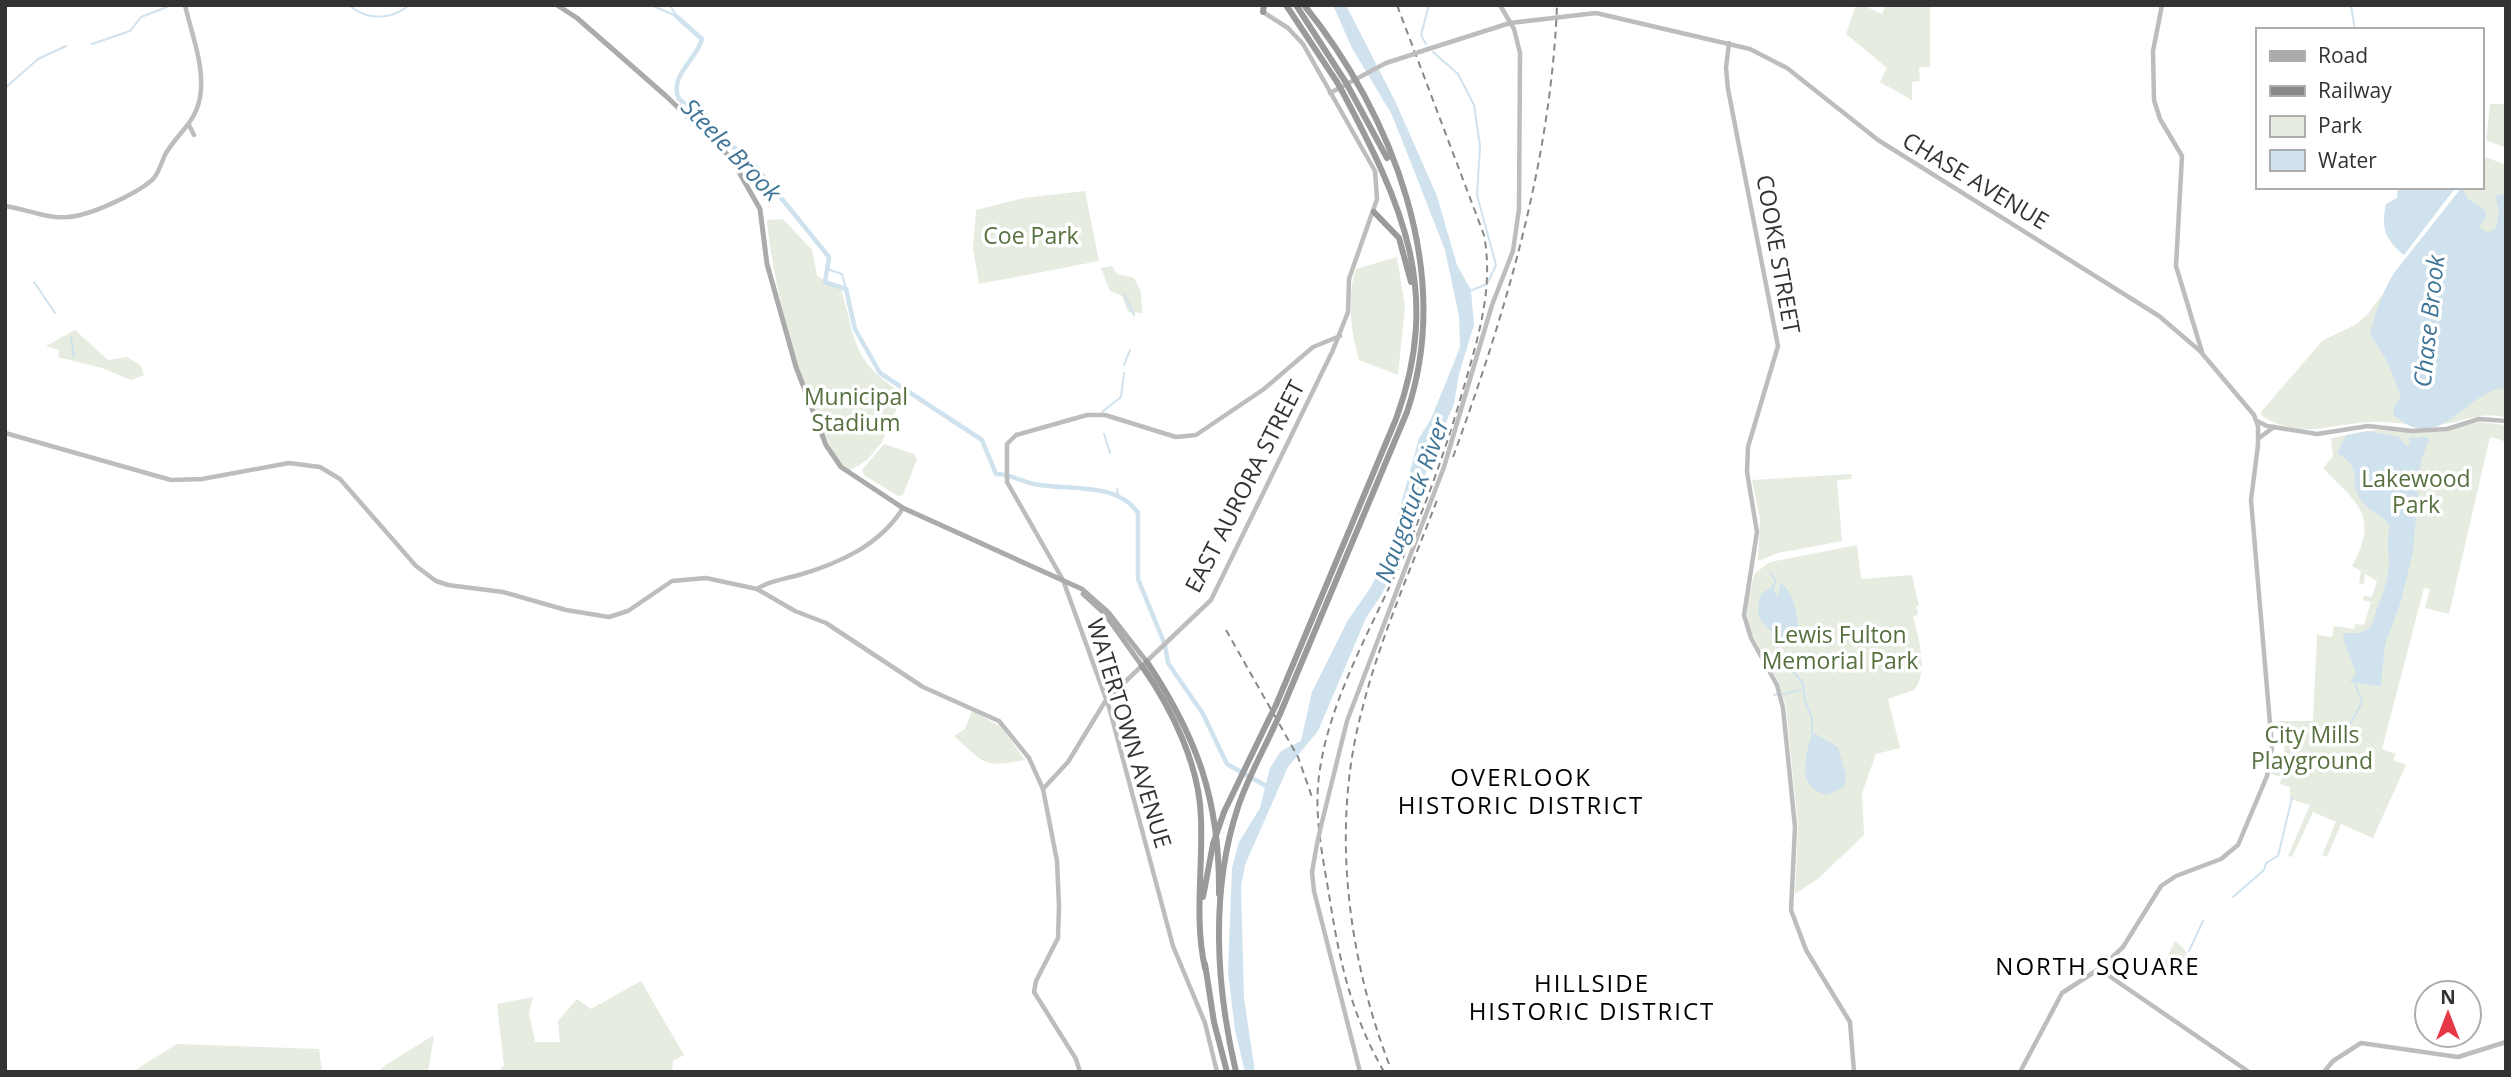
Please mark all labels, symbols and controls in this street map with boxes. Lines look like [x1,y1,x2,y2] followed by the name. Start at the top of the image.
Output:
[2256,28,2483,189] legend
[2318,41,2368,69] text: Road
[2318,76,2392,104] text: Railway
[675,90,790,208] water label: Steele Brook
[2318,111,2362,139] text: Park
[1897,124,2055,236] street label: CHASE AVENUE
[2318,146,2377,174] text: Water
[1749,172,1809,336] street label: COOKE STREET
[983,219,1079,251] park label: Coe Park
[2405,252,2451,389] water label: Chase Brook
[1177,374,1312,598] street label: EAST AURORA STREET
[804,380,908,438] park label: Municipal Stadium
[1366,412,1457,587] water label: Naugatuck River
[2361,462,2471,520] park label: Lakewood Park
[1080,614,1180,852] street label: WATERTOWN AVENUE
[1762,618,1918,676] park label: Lewis Fulton Memorial Park
[2251,718,2373,776] park label: City Mills Playground
[1398,760,1644,821] district label: OVERLOOK HISTORIC DISTRICT
[1995,949,2201,982] district label: NORTH SQUARE
[1469,966,1715,1027] district label: HILLSIDE HISTORIC DISTRICT
[2413,979,2483,1049] north arrow
[2440,984,2456,1010] text: N

